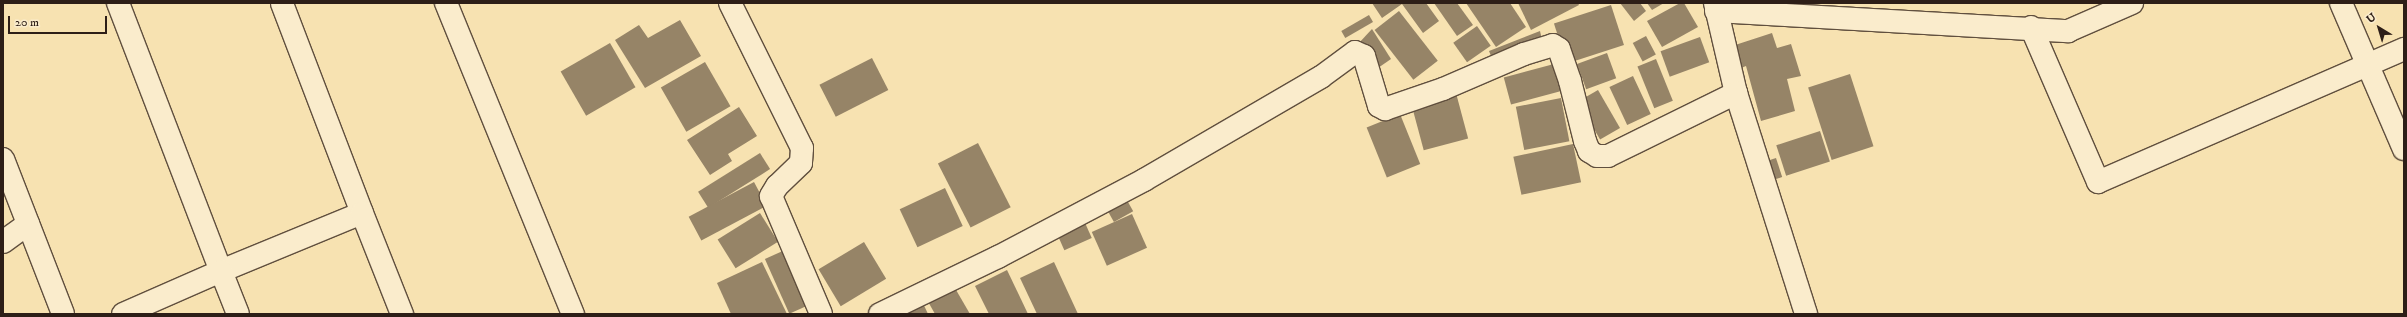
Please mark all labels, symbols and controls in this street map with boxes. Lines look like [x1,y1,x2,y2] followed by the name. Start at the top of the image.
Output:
[10,8,109,34] scale bar
[2359,8,2399,48] north arrow
[2364,10,2379,27] text: U
[15,15,39,30] text: 20 m

